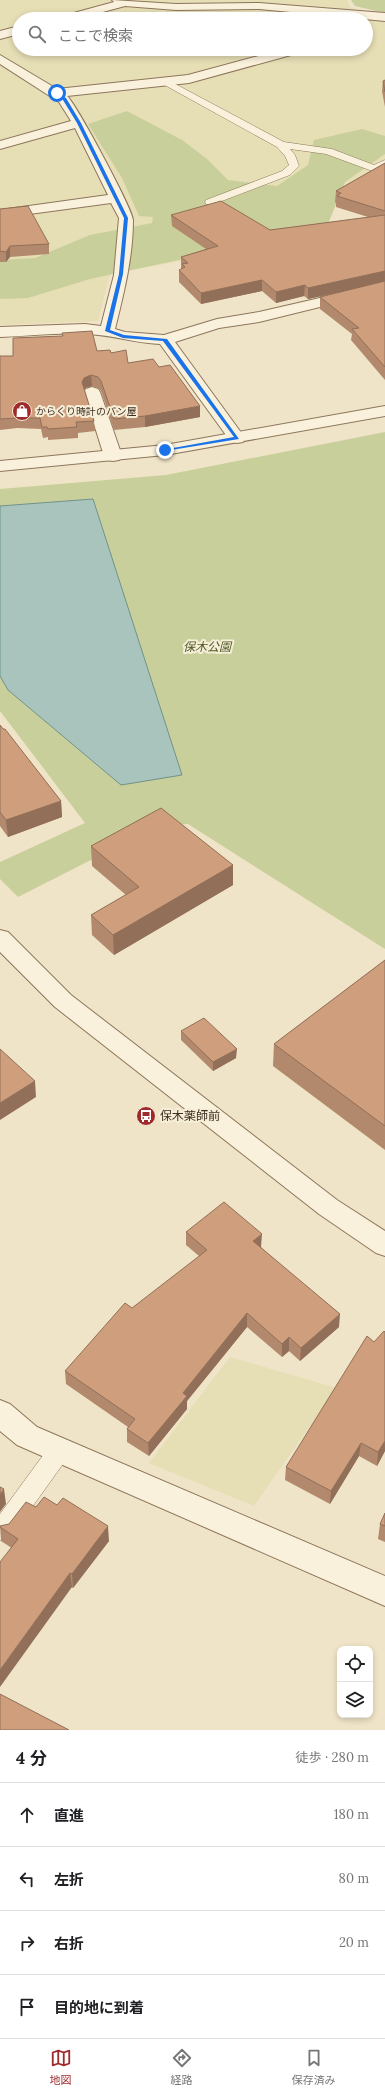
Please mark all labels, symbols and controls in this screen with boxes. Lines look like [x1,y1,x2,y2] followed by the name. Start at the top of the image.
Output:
[12,12,373,56] search box
[26,23,48,45] icon: search
[58,26,133,45] text: ここで検索
[48,84,66,102] route start
[11,400,33,422] shop icon: からくり時計のパン屋
[36,405,137,418] place label: からくり時計のパン屋
[156,441,174,459] route end
[183,639,233,654] park label: 保木公園
[135,1105,157,1127] bus stop icon: 保木薬師前
[160,1108,220,1123] place label: 保木薬師前
[337,1646,373,1718] map controls
[337,1646,373,1682] button: locate
[337,1682,373,1718] button: layers
[16,1747,47,1769] text: 4 分
[296,1749,369,1766] text: 徒歩 · 280 m
[16,1804,38,1826] icon: ahead
[54,1806,84,1825] text: 直進
[334,1806,369,1823] text: 180 m
[16,1868,38,1890] icon: left
[54,1870,84,1889] text: 左折
[339,1870,369,1887] text: 80 m
[16,1932,38,1954] icon: right
[54,1934,84,1953] text: 右折
[339,1934,369,1951] text: 20 m
[16,1996,38,2018] icon: arrive
[54,1998,144,2017] text: 目的地に到着
[50,2047,72,2087] tab: 地図
[171,2047,193,2087] tab: 経路
[292,2047,336,2087] tab: 保存済み

